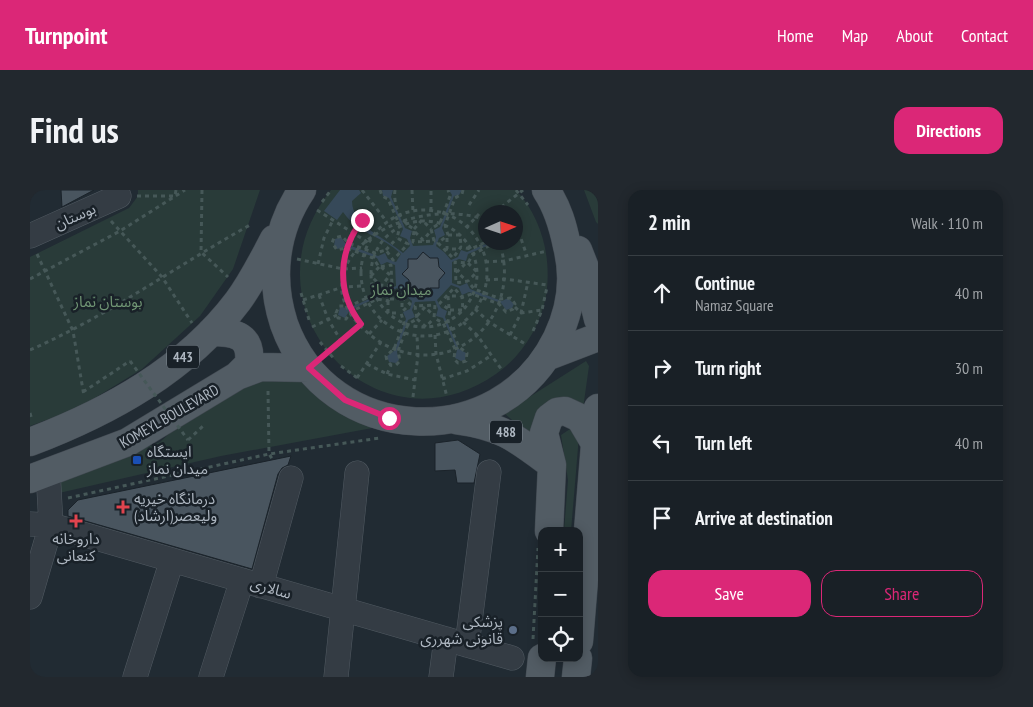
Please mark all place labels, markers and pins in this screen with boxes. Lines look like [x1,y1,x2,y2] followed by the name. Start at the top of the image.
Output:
[146,442,208,478] place label: ایستگاه میدان نماز
[131,454,143,466] marker: ایستگاه میدان نماز
[134,489,217,525] place label: درمانگاه خیریه ولیعصر(ارشاد)
[116,500,130,514] marker: درمانگاه خیریه ولیعصر(ارشاد)
[70,515,82,527] marker: داروخانه کنعانی
[52,529,100,565] place label: داروخانه کنعانی
[420,612,503,648] place label: پزشکی قانونی شهرری
[507,624,519,636] marker: پزشکی قانونی شهرری

